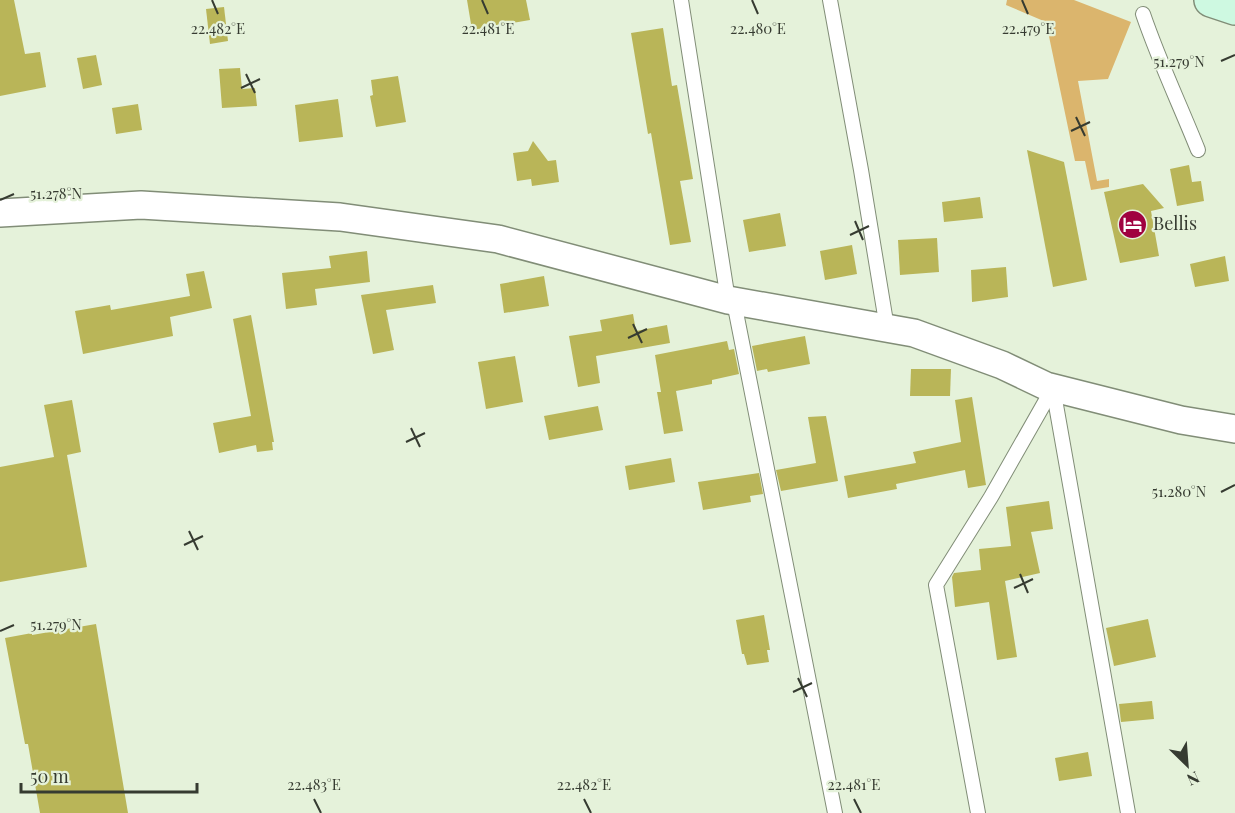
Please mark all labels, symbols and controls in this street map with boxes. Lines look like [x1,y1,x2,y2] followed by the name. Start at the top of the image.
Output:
[191,18,245,38] text: 22.482°E
[462,18,514,38] text: 22.481°E
[730,18,786,38] text: 22.480°E
[1002,18,1054,38] text: 22.479°E
[1153,51,1205,71] text: 51.279°N
[30,183,83,203] text: 51.278°N
[1116,208,1148,240] hotel icon: Bellis
[1153,211,1197,235] place label: Bellis
[1152,481,1207,501] text: 51.280°N
[30,614,82,634] text: 51.279°N
[1157,735,1217,795] north arrow
[21,756,196,794] scale bar
[30,764,69,788] text: 50 m
[1183,767,1203,791] text: N
[287,774,341,794] text: 22.483°E
[557,774,611,794] text: 22.482°E
[828,774,880,794] text: 22.481°E

